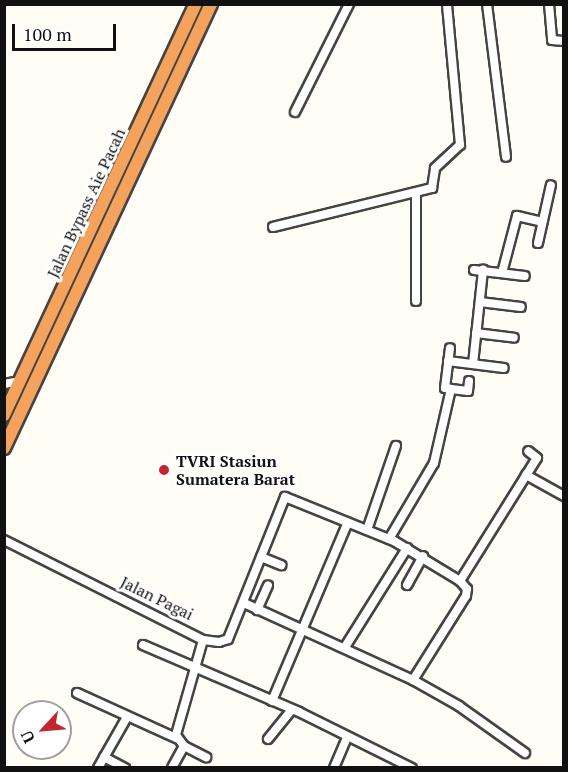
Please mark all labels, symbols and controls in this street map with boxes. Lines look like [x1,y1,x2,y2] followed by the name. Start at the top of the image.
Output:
[15,12,118,50] scale bar
[23,22,72,46] text: 100 m
[43,125,129,281] street label: Jalan Bypass Aie Pacah
[176,451,295,489] place label: TVRI Stasiun Sumatera Barat
[157,463,171,477] marker: TVRI Stasiun Sumatera Barat
[117,572,197,624] street label: Jalan Pagai
[12,700,72,760] north arrow
[15,727,40,747] text: U

